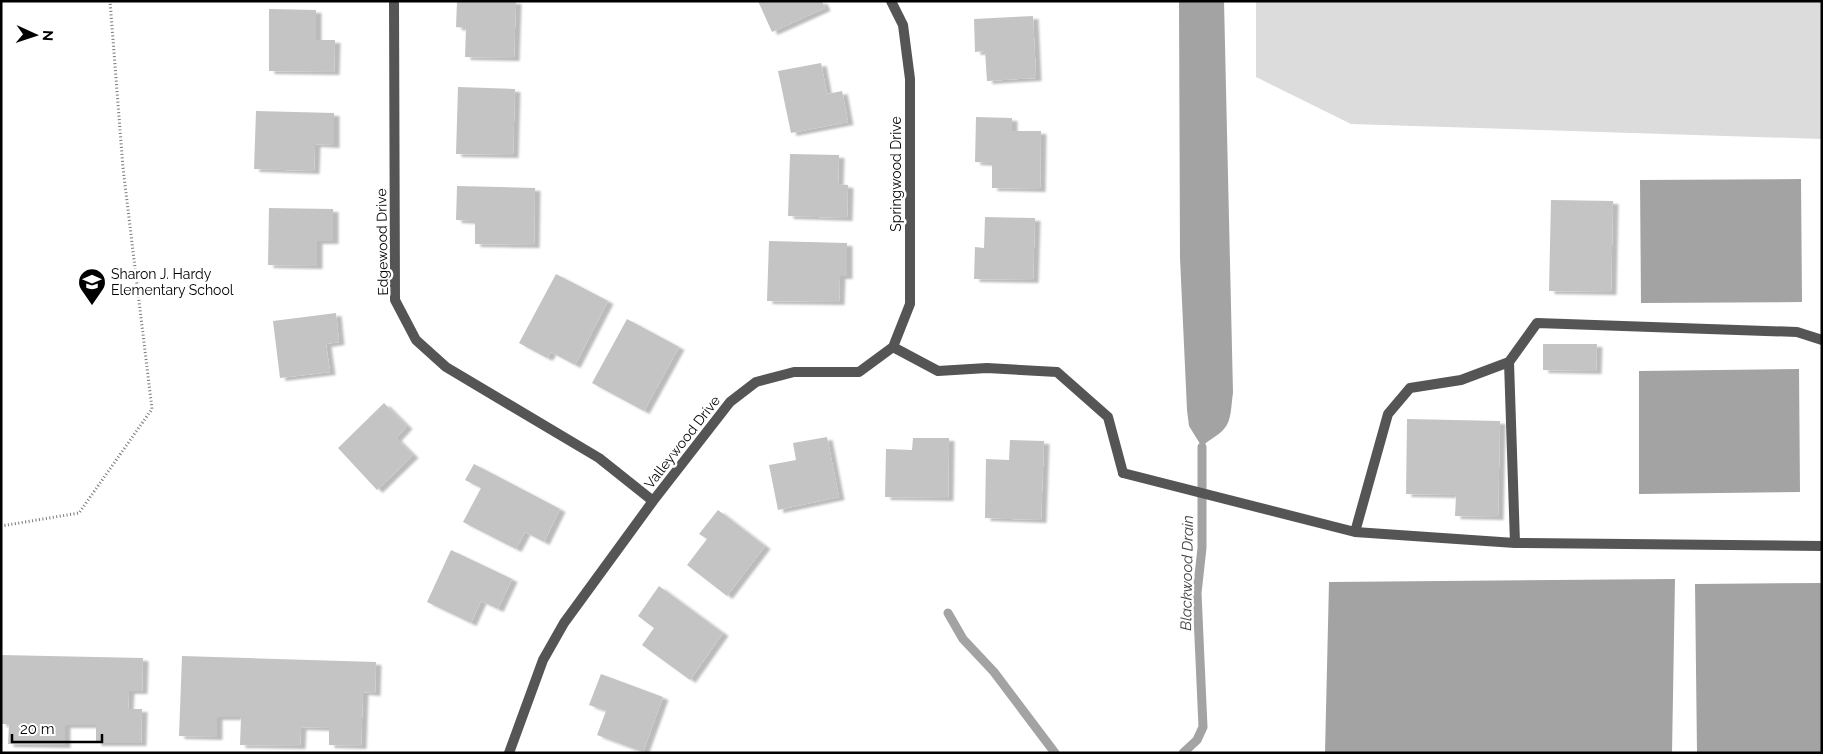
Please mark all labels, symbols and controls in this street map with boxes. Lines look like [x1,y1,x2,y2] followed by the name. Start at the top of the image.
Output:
[10,10,60,60] north arrow
[40,30,56,41] text: N
[888,116,904,232] street label: Springwood Drive
[373,188,391,296] street label: Edgewood Drive
[111,266,234,298] place label: Sharon J. Hardy Elementary School
[77,267,107,306] school or university icon: Sharon J. Hardy Elementary School
[641,393,723,491] street label: Valleywood Drive
[1177,515,1197,631] water label: Blackwood Drain
[12,712,102,744] scale bar
[20,720,55,738] text: 20 m

